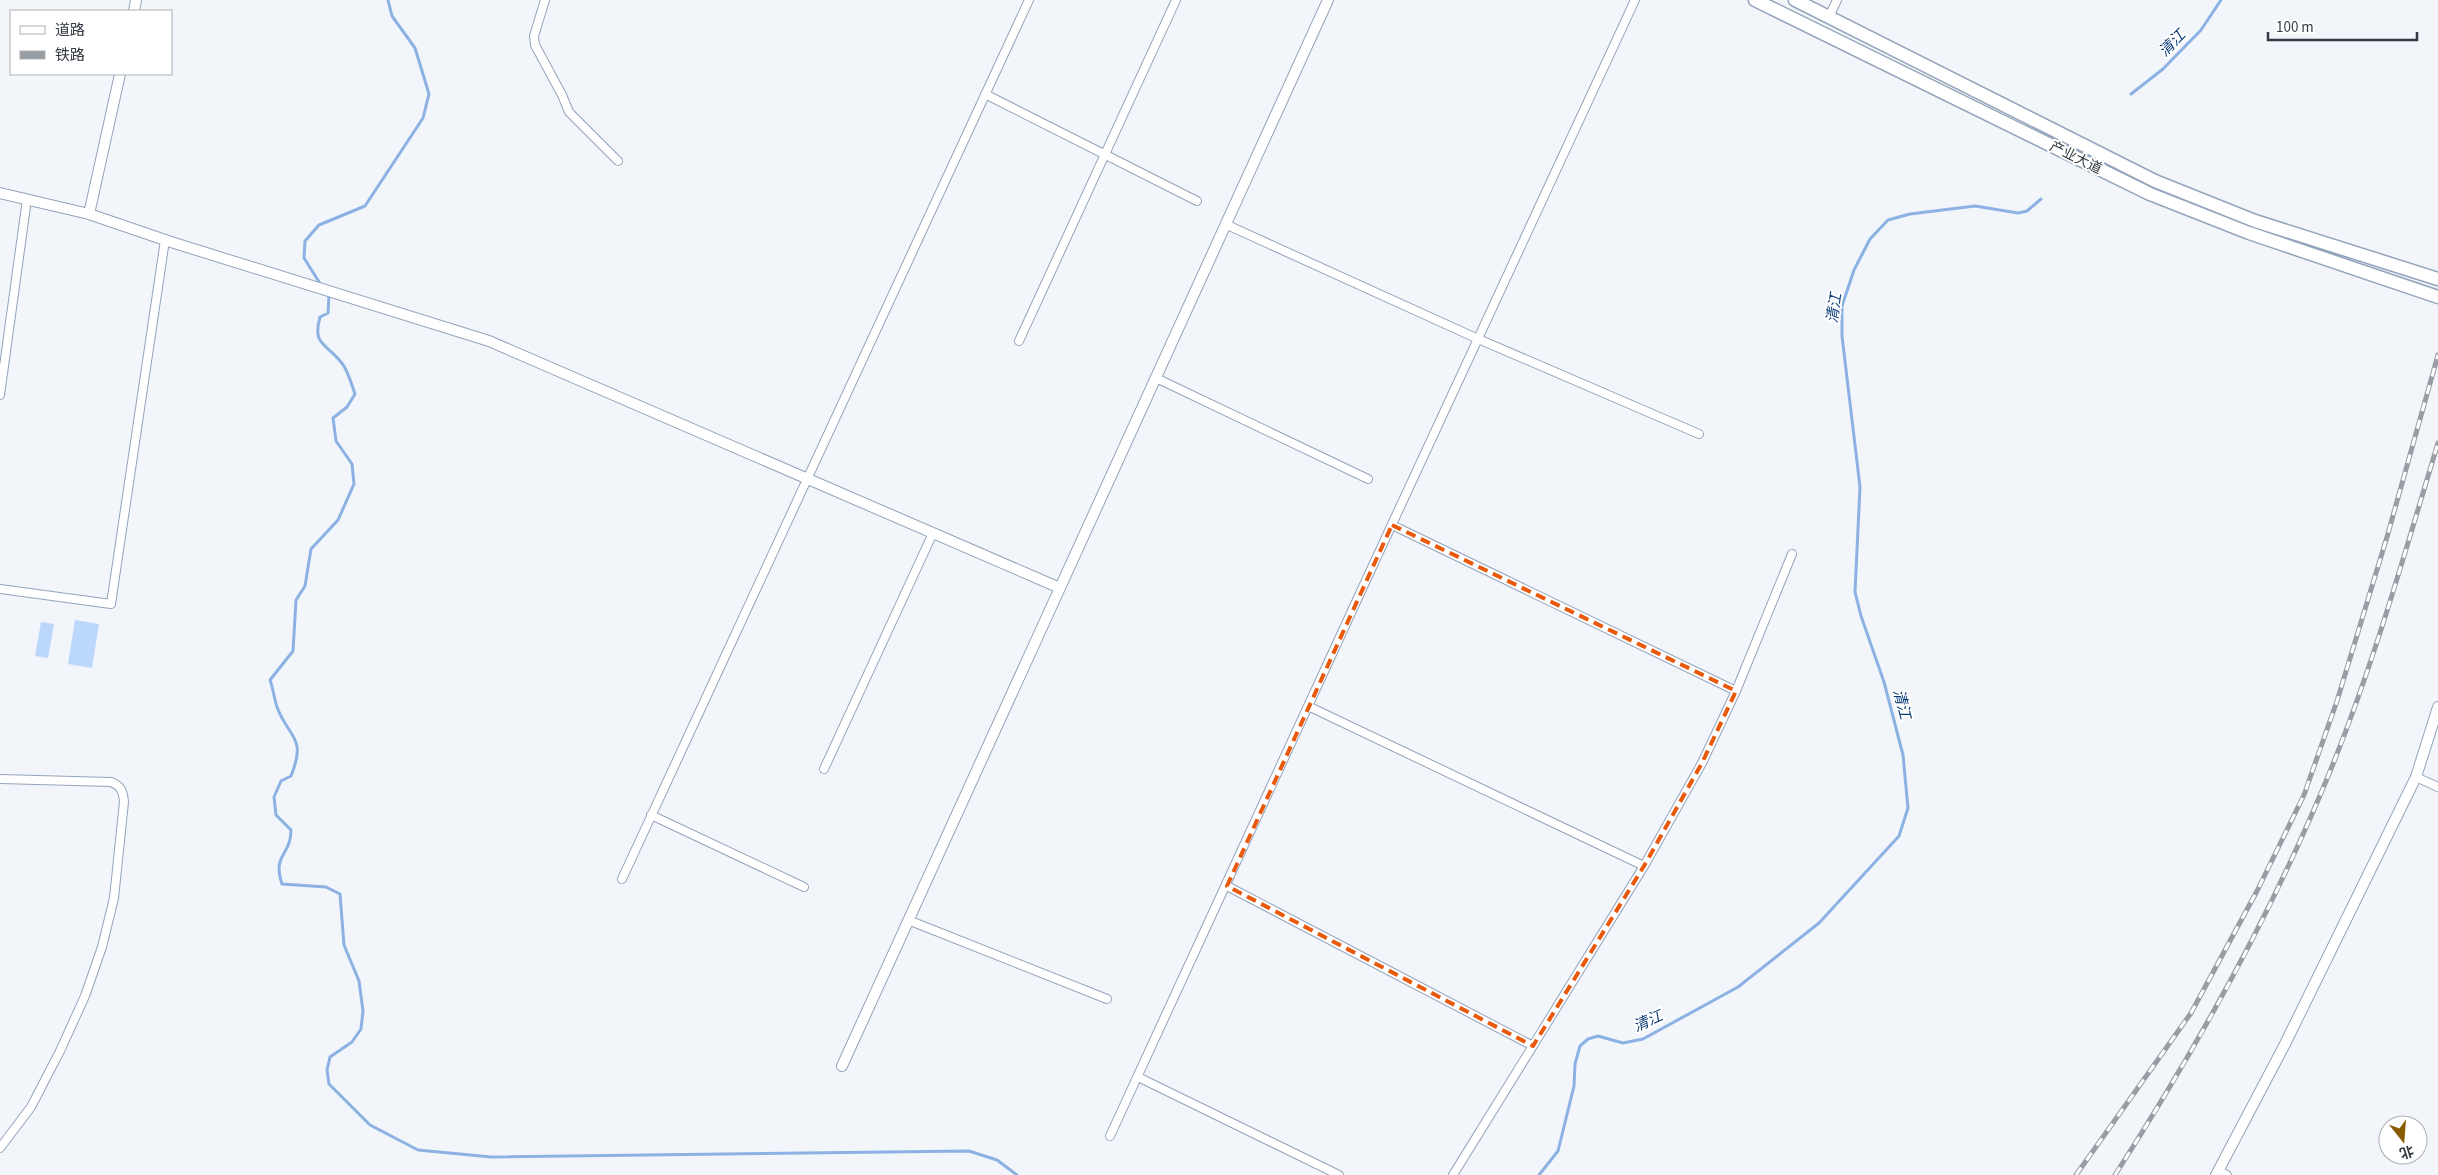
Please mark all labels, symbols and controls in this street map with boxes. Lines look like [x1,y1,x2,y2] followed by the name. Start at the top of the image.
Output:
[10,10,172,75] legend
[2268,10,2417,42] scale bar
[2276,17,2314,38] text: 100 m
[55,20,85,41] text: 道路
[2154,24,2192,61] water label: 清江
[55,45,85,66] text: 铁路
[2046,137,2105,179] street label: 产业大道
[1822,290,1847,324] water label: 清江
[1888,687,1916,723] water label: 清江
[1630,1005,1668,1037] water label: 清江
[2378,1115,2428,1165] north arrow
[2397,1140,2416,1163] text: 北

